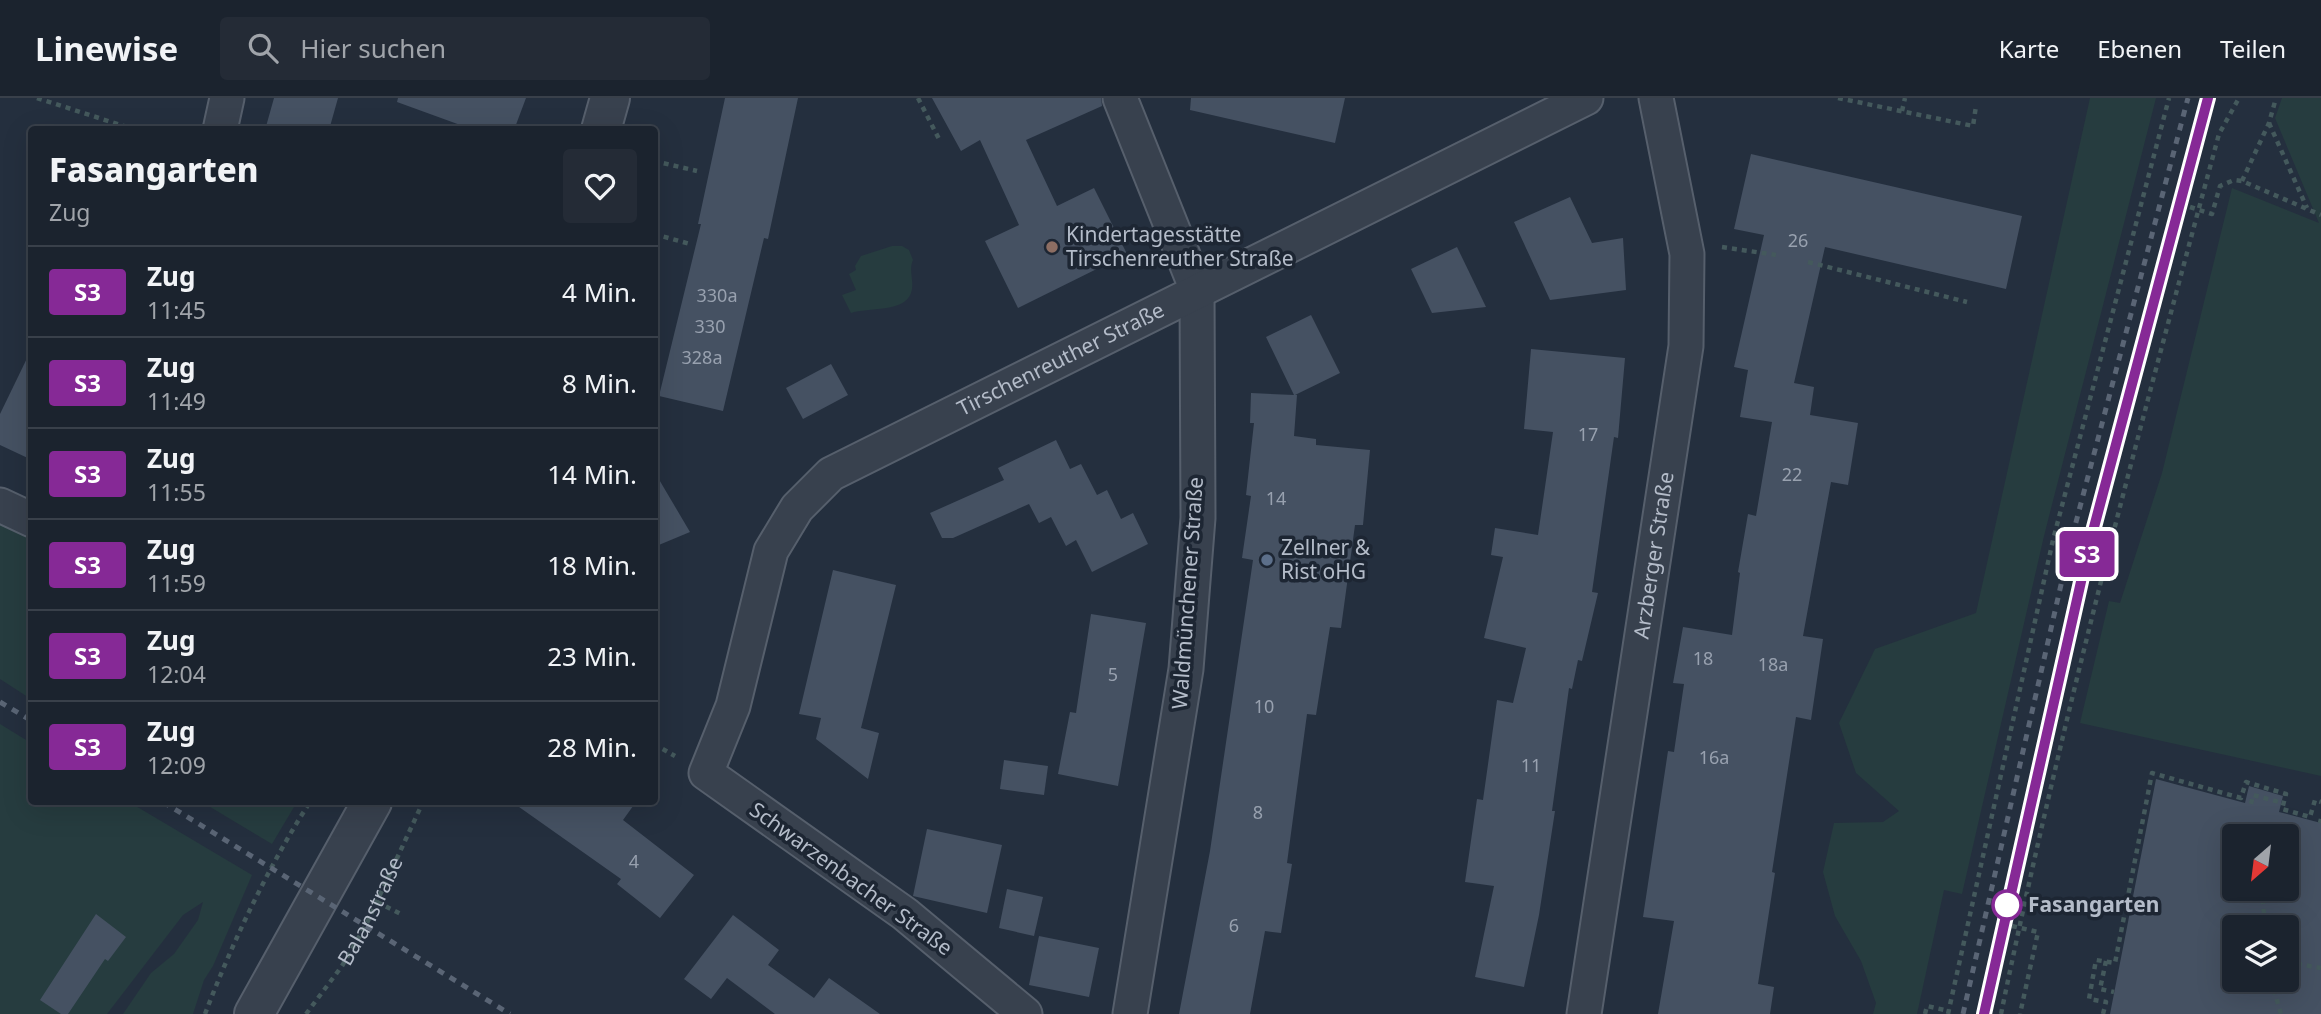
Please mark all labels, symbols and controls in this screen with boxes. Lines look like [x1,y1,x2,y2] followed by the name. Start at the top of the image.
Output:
[220,17,710,80] search box
[35,26,178,71] text: Linewise
[244,29,282,67] icon: search
[300,30,446,66] text: Hier suchen
[1999,32,2059,65] text: Karte
[2097,32,2182,65] text: Ebenen
[2220,32,2286,65] text: Teilen
[49,147,258,192] text: Fasangarten
[563,149,637,223] button: heart
[49,196,91,228] text: Zug
[1066,220,1294,272] place label: Kindertagesstätte Tirschenreuther Straße
[1788,228,1808,252] house number: 26
[1044,239,1060,255] marker: Kindertagesstätte Tirschenreuther Straße
[147,258,195,294] text: Zug
[562,274,637,310] text: 4 Min.
[74,275,101,308] text: S3
[697,283,738,307] house number: 330a
[147,294,206,326] text: 11:45
[952,295,1169,422] street label: Tirschenreuther Straße
[695,314,725,338] house number: 330
[682,345,723,369] house number: 328a
[147,349,195,385] text: Zug
[562,365,637,401] text: 8 Min.
[74,366,101,399] text: S3
[147,385,206,417] text: 11:49
[1578,422,1598,446] house number: 17
[147,440,195,476] text: Zug
[547,456,637,492] text: 14 Min.
[74,457,101,490] text: S3
[1782,462,1802,486] house number: 22
[1626,470,1680,641] street label: Arzberger Straße
[147,476,206,508] text: 11:55
[1165,476,1209,710] street label: Waldmünchener Straße
[1266,486,1286,510] house number: 14
[147,531,195,567] text: Zug
[2056,531,2118,577] line badge: S3
[1281,533,1371,585] place label: Zellner & Rist oHG
[2074,537,2100,570] text: S3
[547,547,637,583] text: 18 Min.
[74,548,101,581] text: S3
[1259,552,1275,568] marker: Zellner & Rist oHG
[147,567,206,599] text: 11:59
[147,622,195,658] text: Zug
[547,638,637,674] text: 23 Min.
[74,639,101,672] text: S3
[1693,646,1713,670] house number: 18
[1758,652,1788,676] house number: 18a
[147,658,206,690] text: 12:04
[1108,662,1118,686] house number: 5
[1254,694,1274,718] house number: 10
[147,713,195,749] text: Zug
[547,729,637,765] text: 28 Min.
[74,730,101,763] text: S3
[1699,745,1729,769] house number: 16a
[147,749,206,781] text: 12:09
[1521,753,1541,777] house number: 11
[745,795,959,961] street label: Schwarzenbacher Straße
[1253,800,1263,824] house number: 8
[2222,824,2300,901] north arrow
[2222,824,2299,992] map controls
[629,849,639,873] house number: 4
[330,852,409,970] street label: Balanstraße
[1992,890,2022,920] marker: Fasangarten
[2028,890,2159,918] place label: Fasangarten
[1229,913,1239,937] house number: 6
[2222,915,2299,992] button: layers

